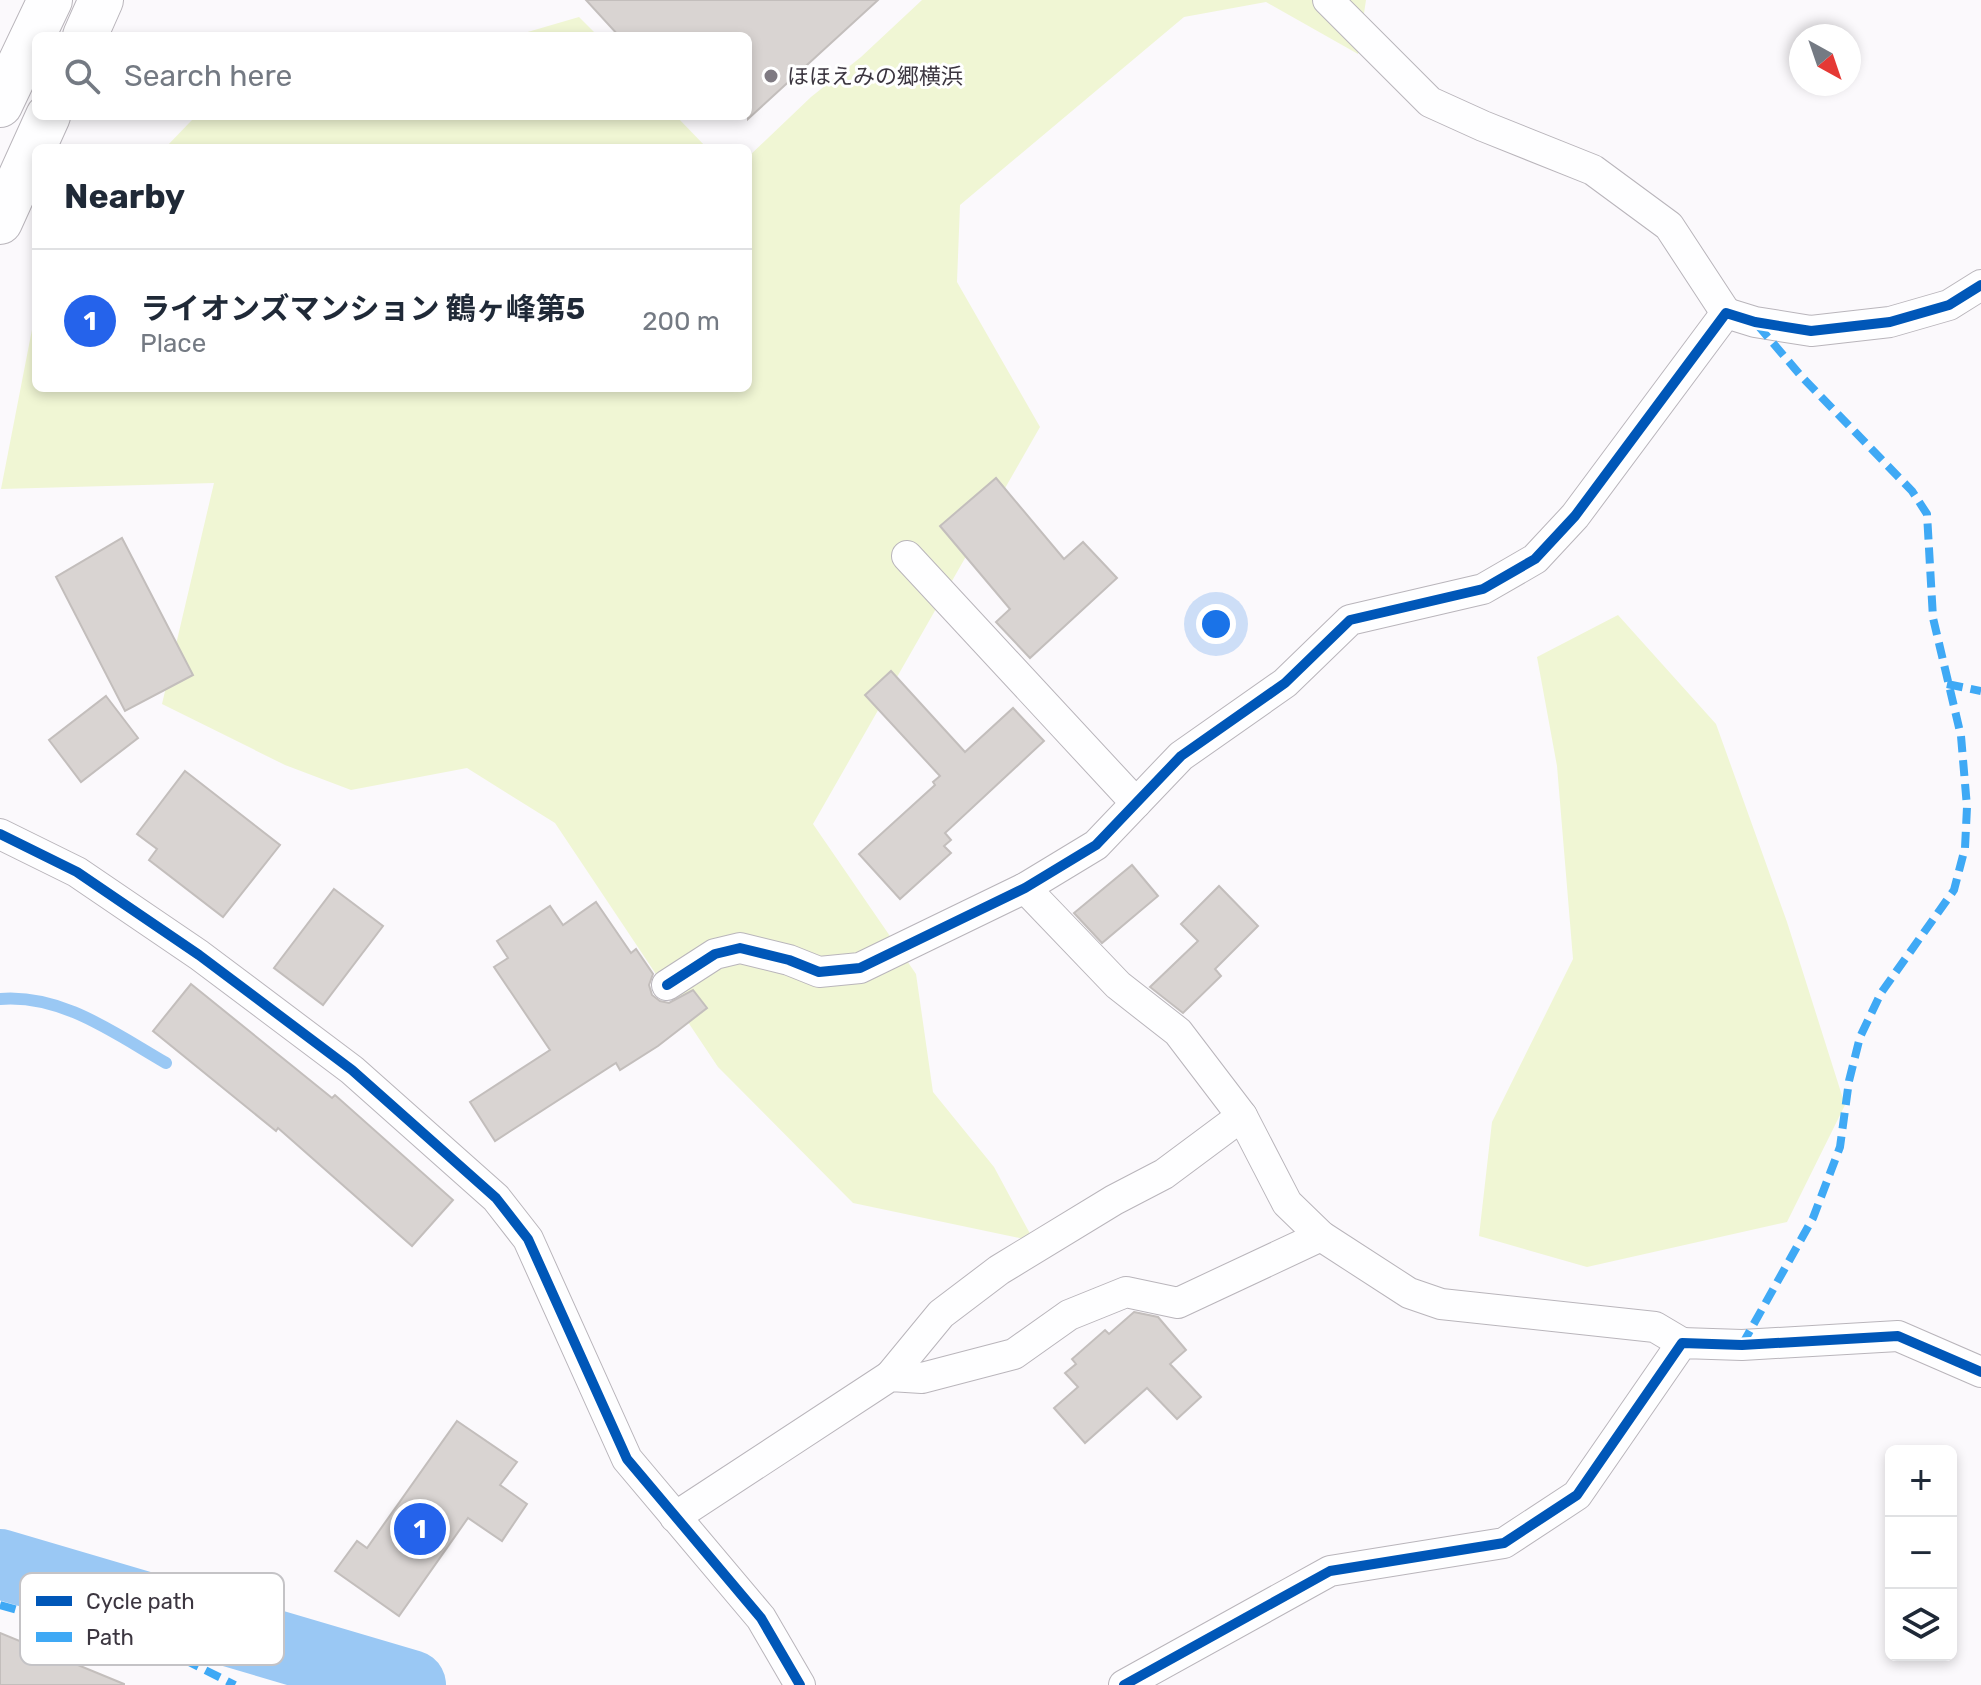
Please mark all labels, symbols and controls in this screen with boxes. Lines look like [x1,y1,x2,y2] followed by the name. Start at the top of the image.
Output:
[1789,24,1861,96] north arrow
[32,32,752,120] search box
[60,54,104,98] icon: search
[124,58,292,94] text: Search here
[787,63,963,90] place label: ほほえみの郷横浜
[762,67,780,85] marker: ほほえみの郷横浜
[64,176,185,217] text: Nearby
[140,291,585,327] text: ライオンズマンション 鶴ヶ峰第5
[84,306,96,337] text: 1
[642,306,720,337] text: 200 m
[140,328,206,359] text: Place
[1196,604,1236,644] your location
[1885,1445,1957,1661] map controls
[1885,1445,1957,1517] button: +
[394,1499,446,1559] pin: 1
[1885,1517,1957,1589] button: −
[20,1573,284,1665] legend
[86,1588,195,1615] text: Cycle path
[1885,1589,1957,1661] button: layers
[86,1624,134,1651] text: Path

